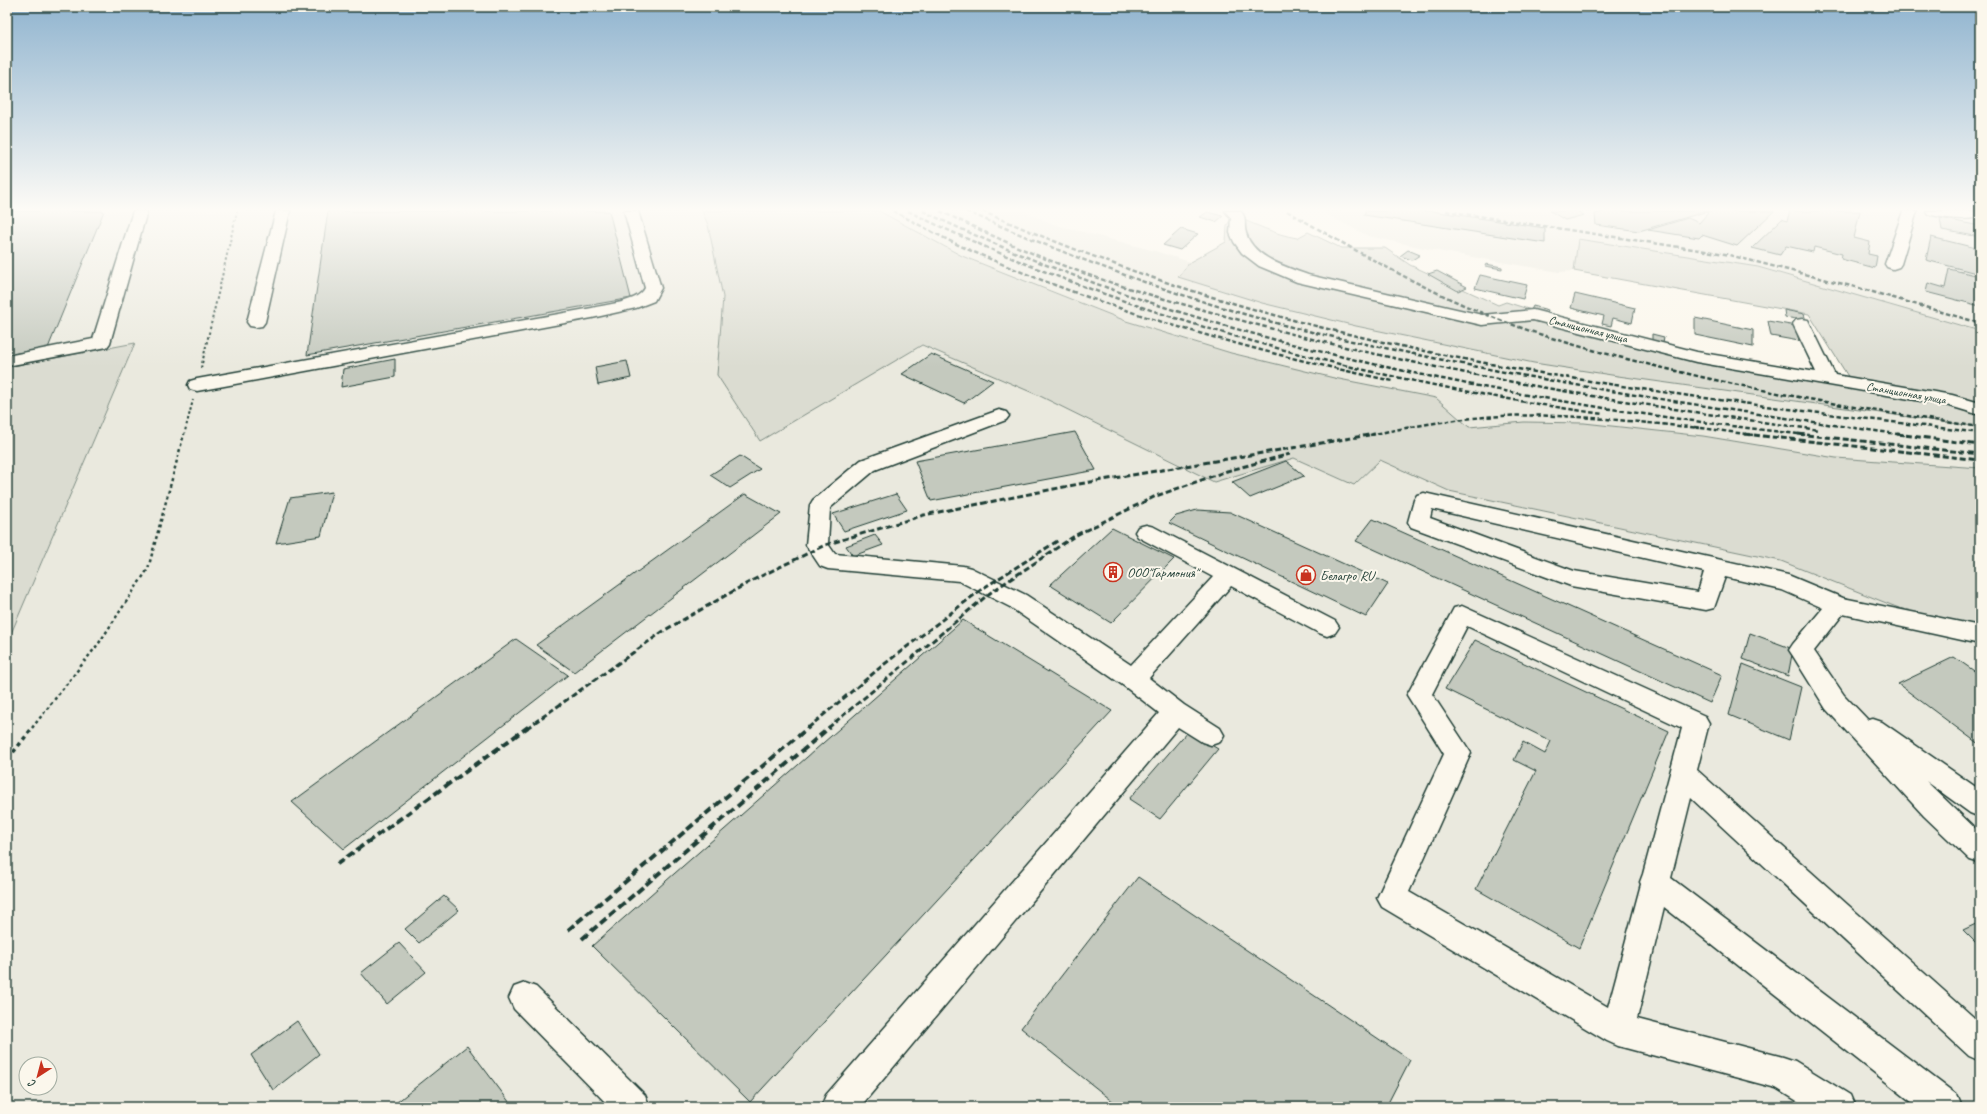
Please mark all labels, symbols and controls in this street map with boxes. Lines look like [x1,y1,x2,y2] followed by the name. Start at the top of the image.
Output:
[1547,311,1630,347] street label: Станционная улица
[1865,378,1948,408] street label: Станционная улица
[1102,561,1124,583] building icon: ООО"Гармония"
[1127,564,1201,581] place label: ООО"Гармония"
[1295,564,1317,586] shop icon: Белагро RU
[1320,567,1377,584] place label: Белагро RU
[18,1056,58,1096] north arrow
[25,1076,38,1091] text: С

